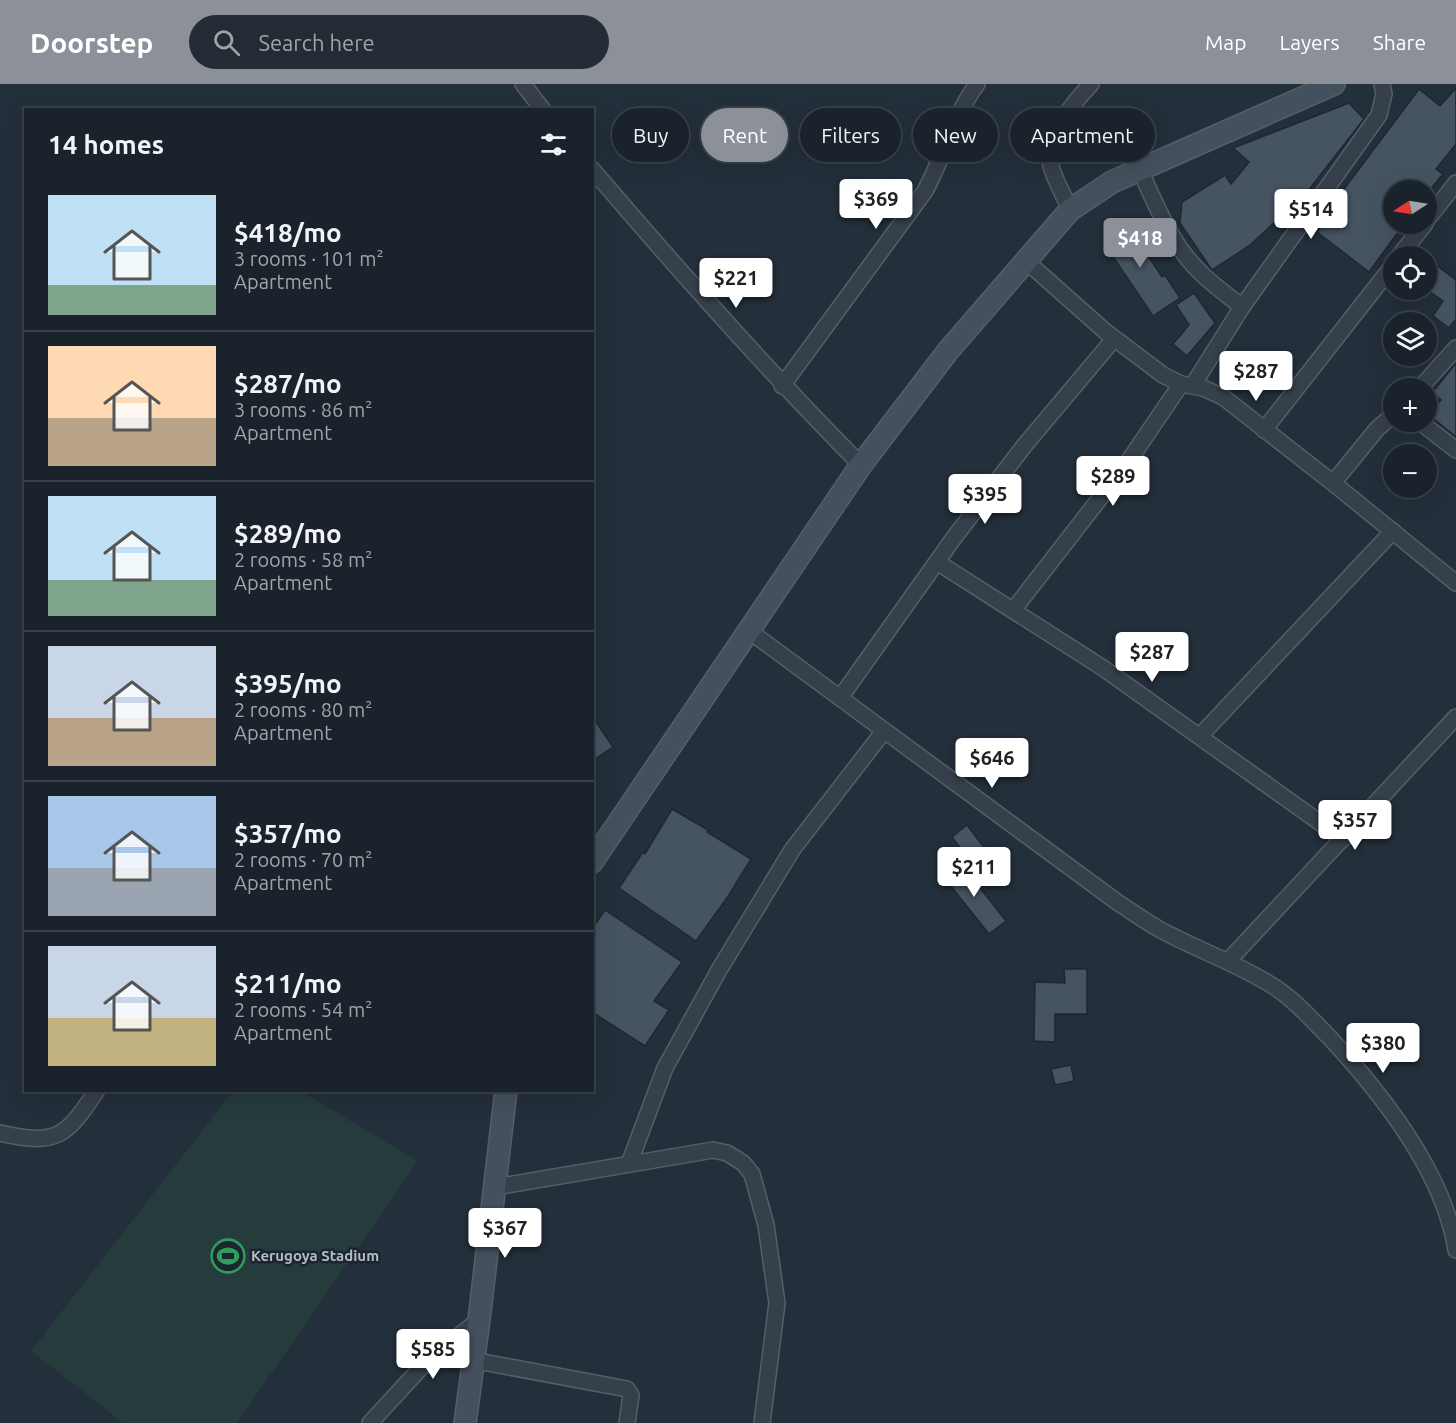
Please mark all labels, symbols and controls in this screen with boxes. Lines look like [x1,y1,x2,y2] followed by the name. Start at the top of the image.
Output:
[189,15,609,69] search box
[210,26,243,59] icon: search
[30,27,153,58] text: Doorstep
[258,30,375,55] text: Search here
[1205,30,1246,54] text: Map
[1279,30,1340,54] text: Layers
[1373,30,1426,54] text: Share
[612,108,689,162] chip: Buy
[701,108,788,162] chip: Rent
[800,108,901,162] chip: Filters
[913,108,998,162] chip: New
[1010,108,1155,162] chip: Apartment
[537,128,570,161] icon: filters
[48,130,164,159] text: 14 homes
[840,179,912,230] pin: $369
[1383,180,1437,234] north arrow
[1383,180,1437,498] map controls
[853,187,899,210] text: $369
[1275,189,1347,240] pin: $514
[1288,197,1334,220] text: $514
[234,218,342,247] text: $418/mo
[1104,218,1176,269] pin: $418
[96,219,168,291] icon: home
[1117,226,1163,249] text: $418
[1383,246,1437,300] button: locate
[234,247,384,270] text: 3 rooms · 101 m²
[700,258,772,309] pin: $221
[713,266,759,289] text: $221
[234,270,332,293] text: Apartment
[1383,312,1437,366] button: layers
[1220,351,1292,402] pin: $287
[1233,359,1279,382] text: $287
[234,369,342,398] text: $287/mo
[96,370,168,442] icon: home
[1383,378,1437,432] button: +
[234,398,372,421] text: 3 rooms · 86 m²
[234,421,332,444] text: Apartment
[1383,444,1437,498] button: −
[1077,456,1149,507] pin: $289
[1090,464,1136,487] text: $289
[949,474,1021,525] pin: $395
[962,482,1008,505] text: $395
[234,519,342,548] text: $289/mo
[96,520,168,592] icon: home
[234,548,372,571] text: 2 rooms · 58 m²
[234,571,332,594] text: Apartment
[1116,632,1188,683] pin: $287
[1129,640,1175,663] text: $287
[234,669,342,698] text: $395/mo
[96,670,168,742] icon: home
[234,698,372,721] text: 2 rooms · 80 m²
[234,721,332,744] text: Apartment
[956,738,1028,789] pin: $646
[969,746,1015,769] text: $646
[1319,800,1391,851] pin: $357
[1332,808,1378,831] text: $357
[234,819,342,848] text: $357/mo
[96,820,168,892] icon: home
[938,847,1010,898] pin: $211
[234,848,372,871] text: 2 rooms · 70 m²
[951,855,997,878] text: $211
[234,871,332,894] text: Apartment
[234,969,342,998] text: $211/mo
[96,970,168,1042] icon: home
[234,998,372,1021] text: 2 rooms · 54 m²
[234,1021,332,1044] text: Apartment
[1347,1023,1419,1074] pin: $380
[1360,1031,1406,1054] text: $380
[469,1208,541,1259] pin: $367
[482,1216,528,1239] text: $367
[210,1238,246,1274] sports icon: Kerugoya Stadium
[251,1247,379,1264] place label: Kerugoya Stadium
[397,1329,469,1380] pin: $585
[410,1337,456,1360] text: $585

